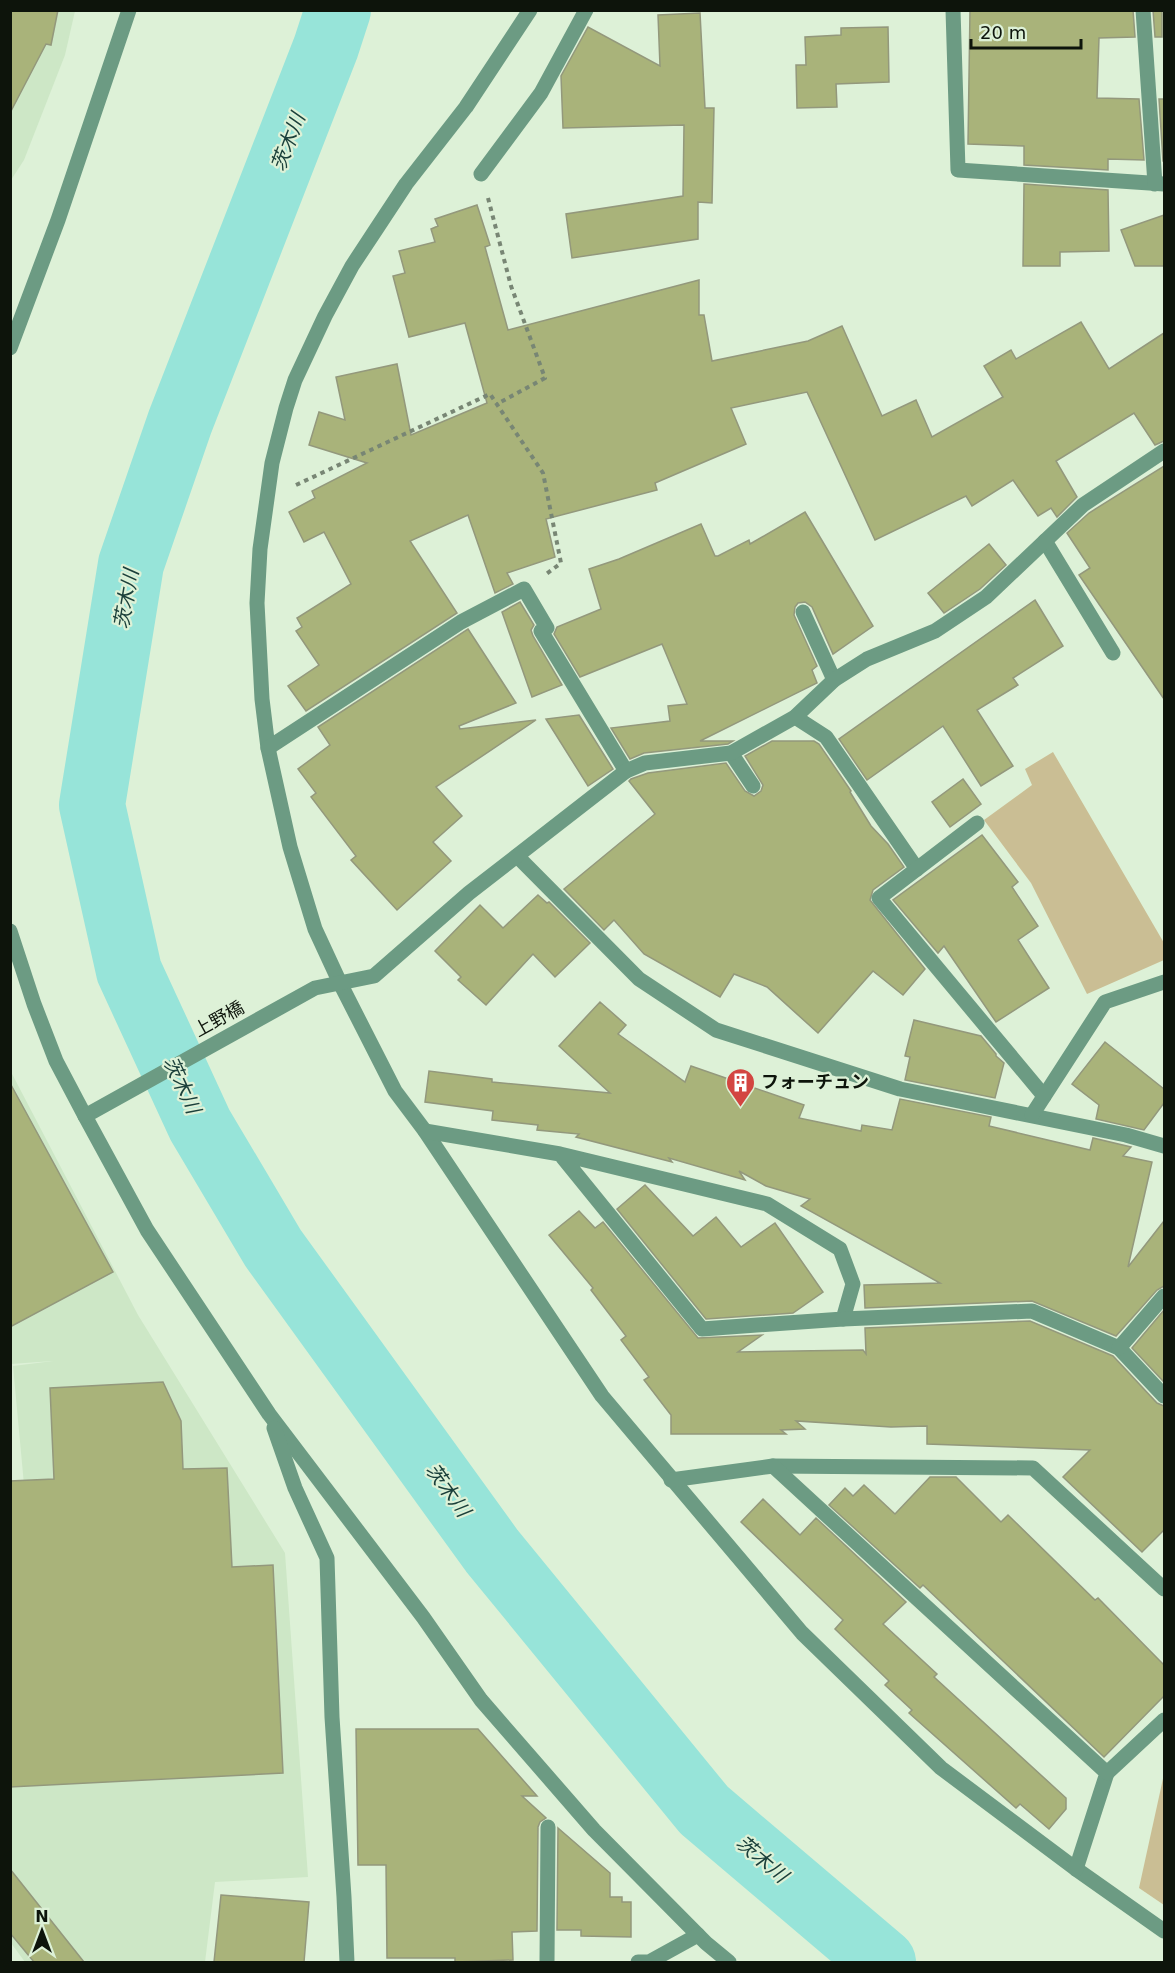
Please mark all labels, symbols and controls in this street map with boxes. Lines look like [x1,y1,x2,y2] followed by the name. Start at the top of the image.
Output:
[971,12,1080,50] scale bar
[980,22,1026,43] text: 20 m
[266,108,311,174] water label: 茨木川
[109,565,143,631] water label: 茨木川
[190,996,247,1041] street label: 上野橋
[158,1053,206,1119] water label: 茨木川
[724,1066,756,1108] building icon: フォーチュン
[761,1071,869,1092] place label: フォーチュン
[421,1459,477,1523] water label: 茨木川
[731,1831,794,1889] water label: 茨木川
[12,1901,72,1961] north arrow
[35,1907,49,1926] text: N

